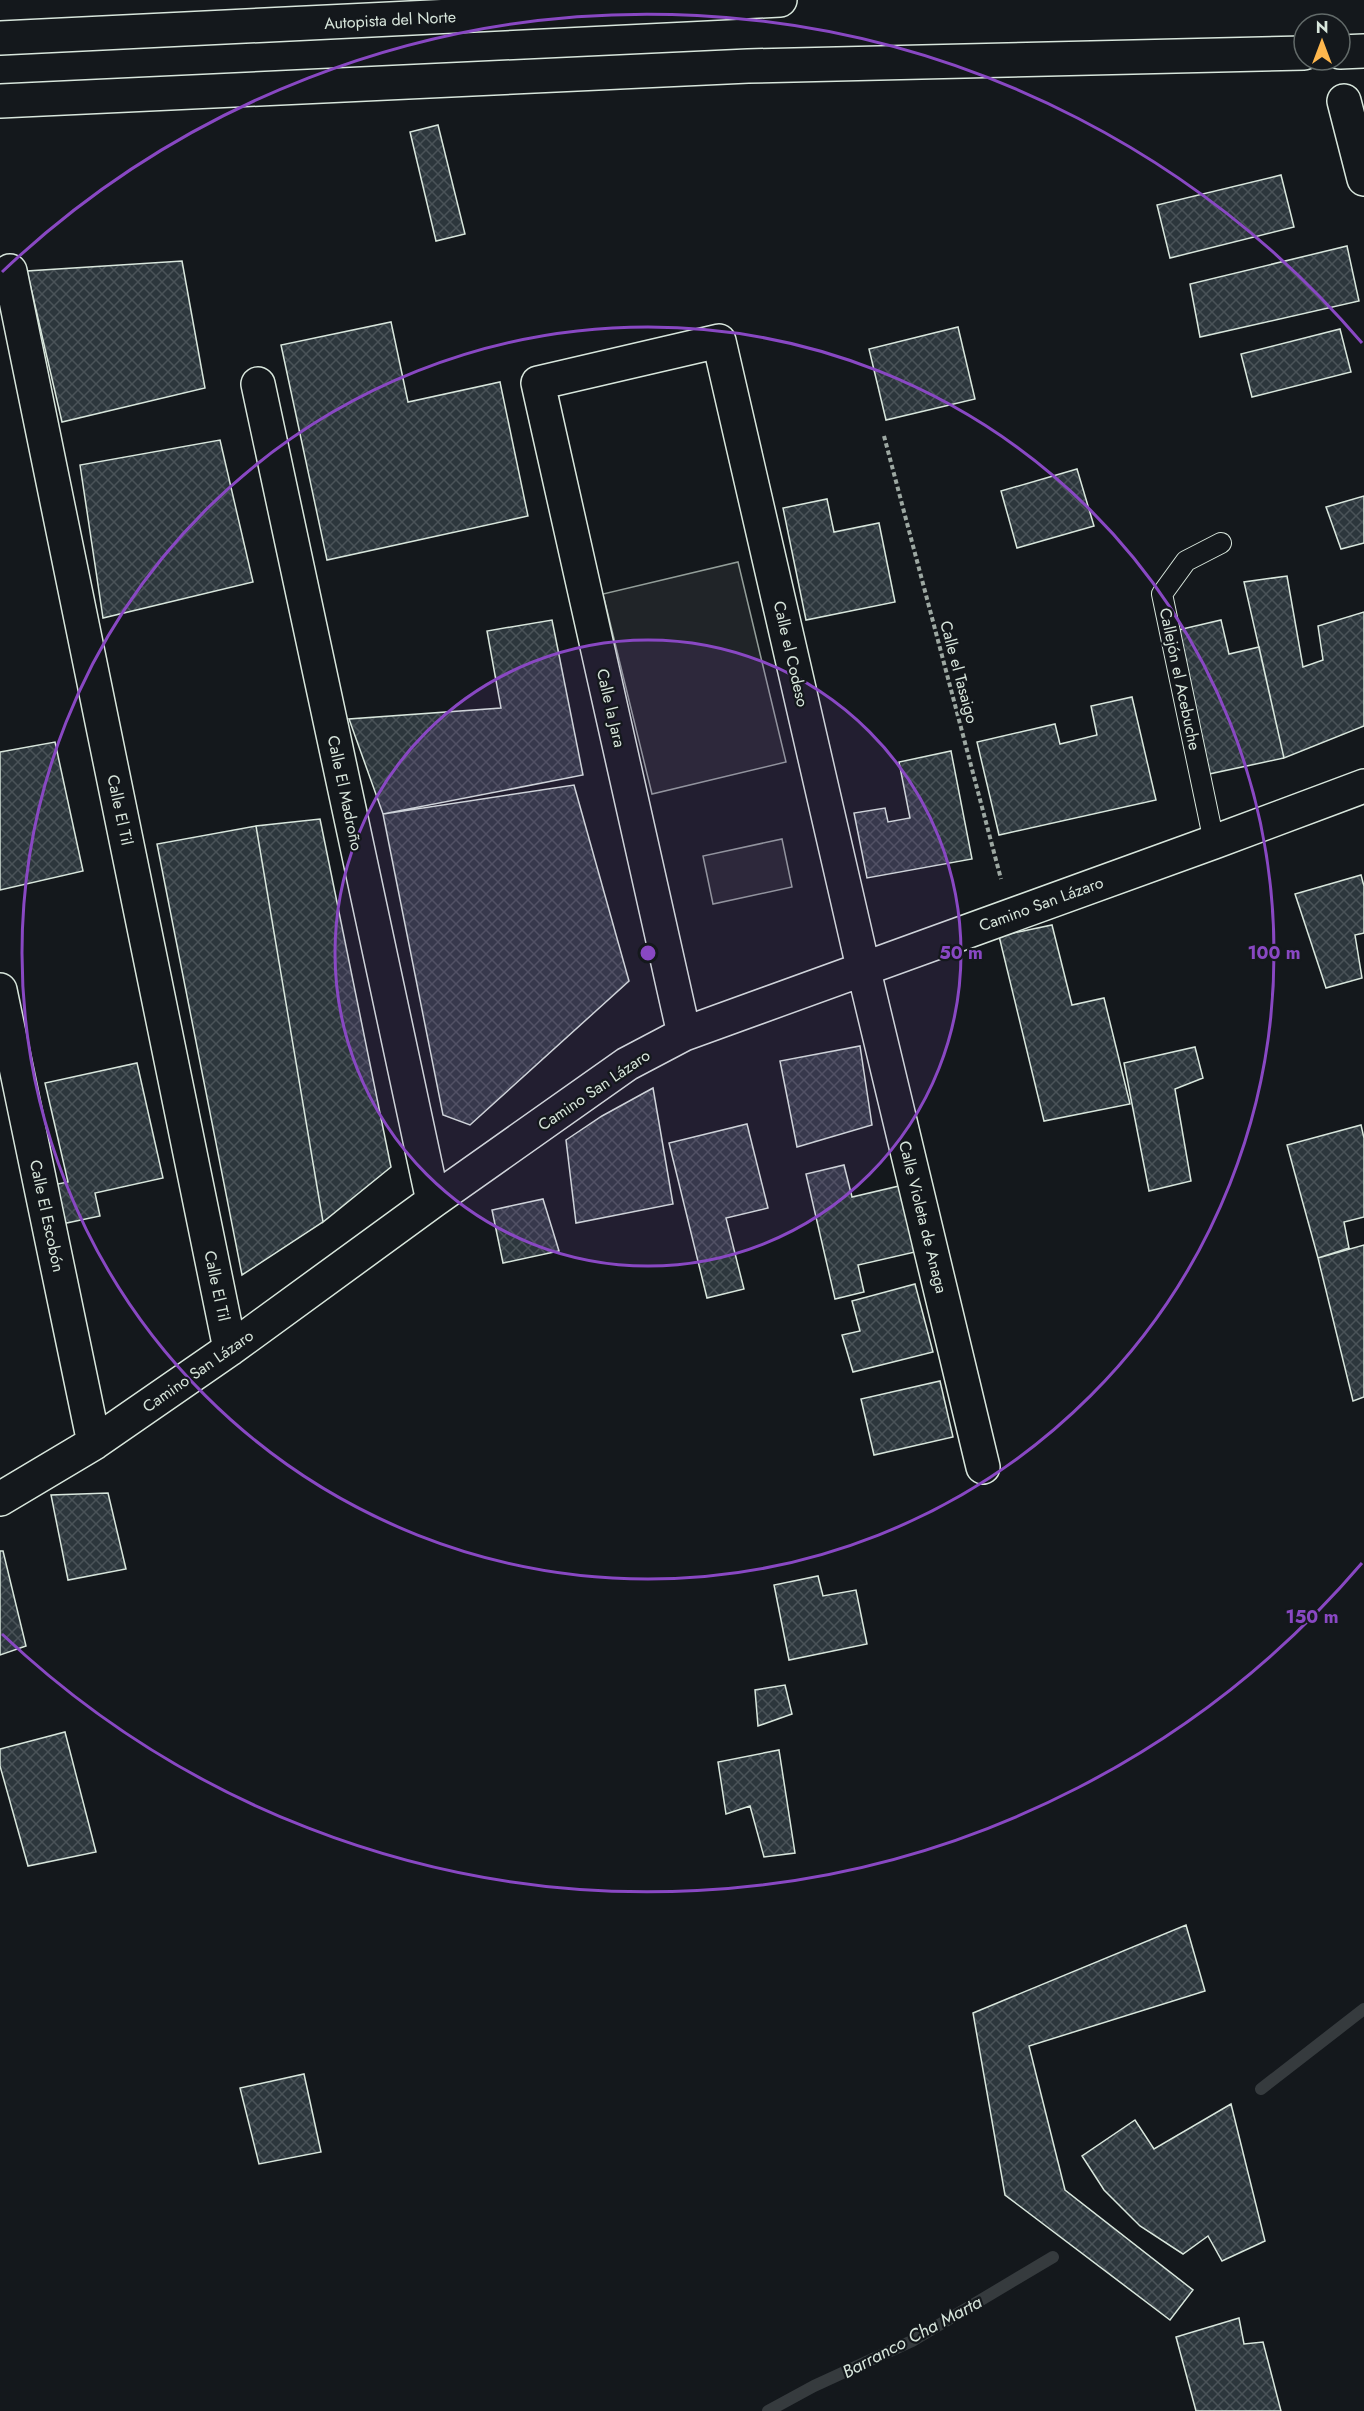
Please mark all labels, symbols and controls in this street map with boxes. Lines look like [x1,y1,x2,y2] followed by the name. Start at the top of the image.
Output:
[324,5,456,35] street label: Autopista del Norte
[1292,12,1352,72] north arrow
[1316,16,1328,39] text: N
[768,599,814,709] street label: Calle el Codeso
[1154,606,1206,752] street label: Callejón el Acebuche
[934,618,984,726] street label: Calle el Tasaigo
[591,666,631,750] street label: Calle la Jara
[322,733,368,853] street label: Calle El Madroño
[101,773,139,847] street label: Calle El Til
[976,871,1107,937] street label: Camino San Lázaro
[939,940,983,966] text: 50 m
[1247,940,1301,966] text: 100 m
[638,943,658,963] centre of rings
[533,1044,655,1136] street label: Camino San Lázaro
[893,1138,953,1296] street label: Calle Violeta de Anaga
[24,1158,70,1274] street label: Calle El Escobón
[198,1249,236,1323] street label: Calle El Til
[138,1324,258,1418] street label: Camino San Lázaro
[1286,1604,1338,1630] text: 150 m
[838,2289,987,2385] water label: Barranco Cha Marta

